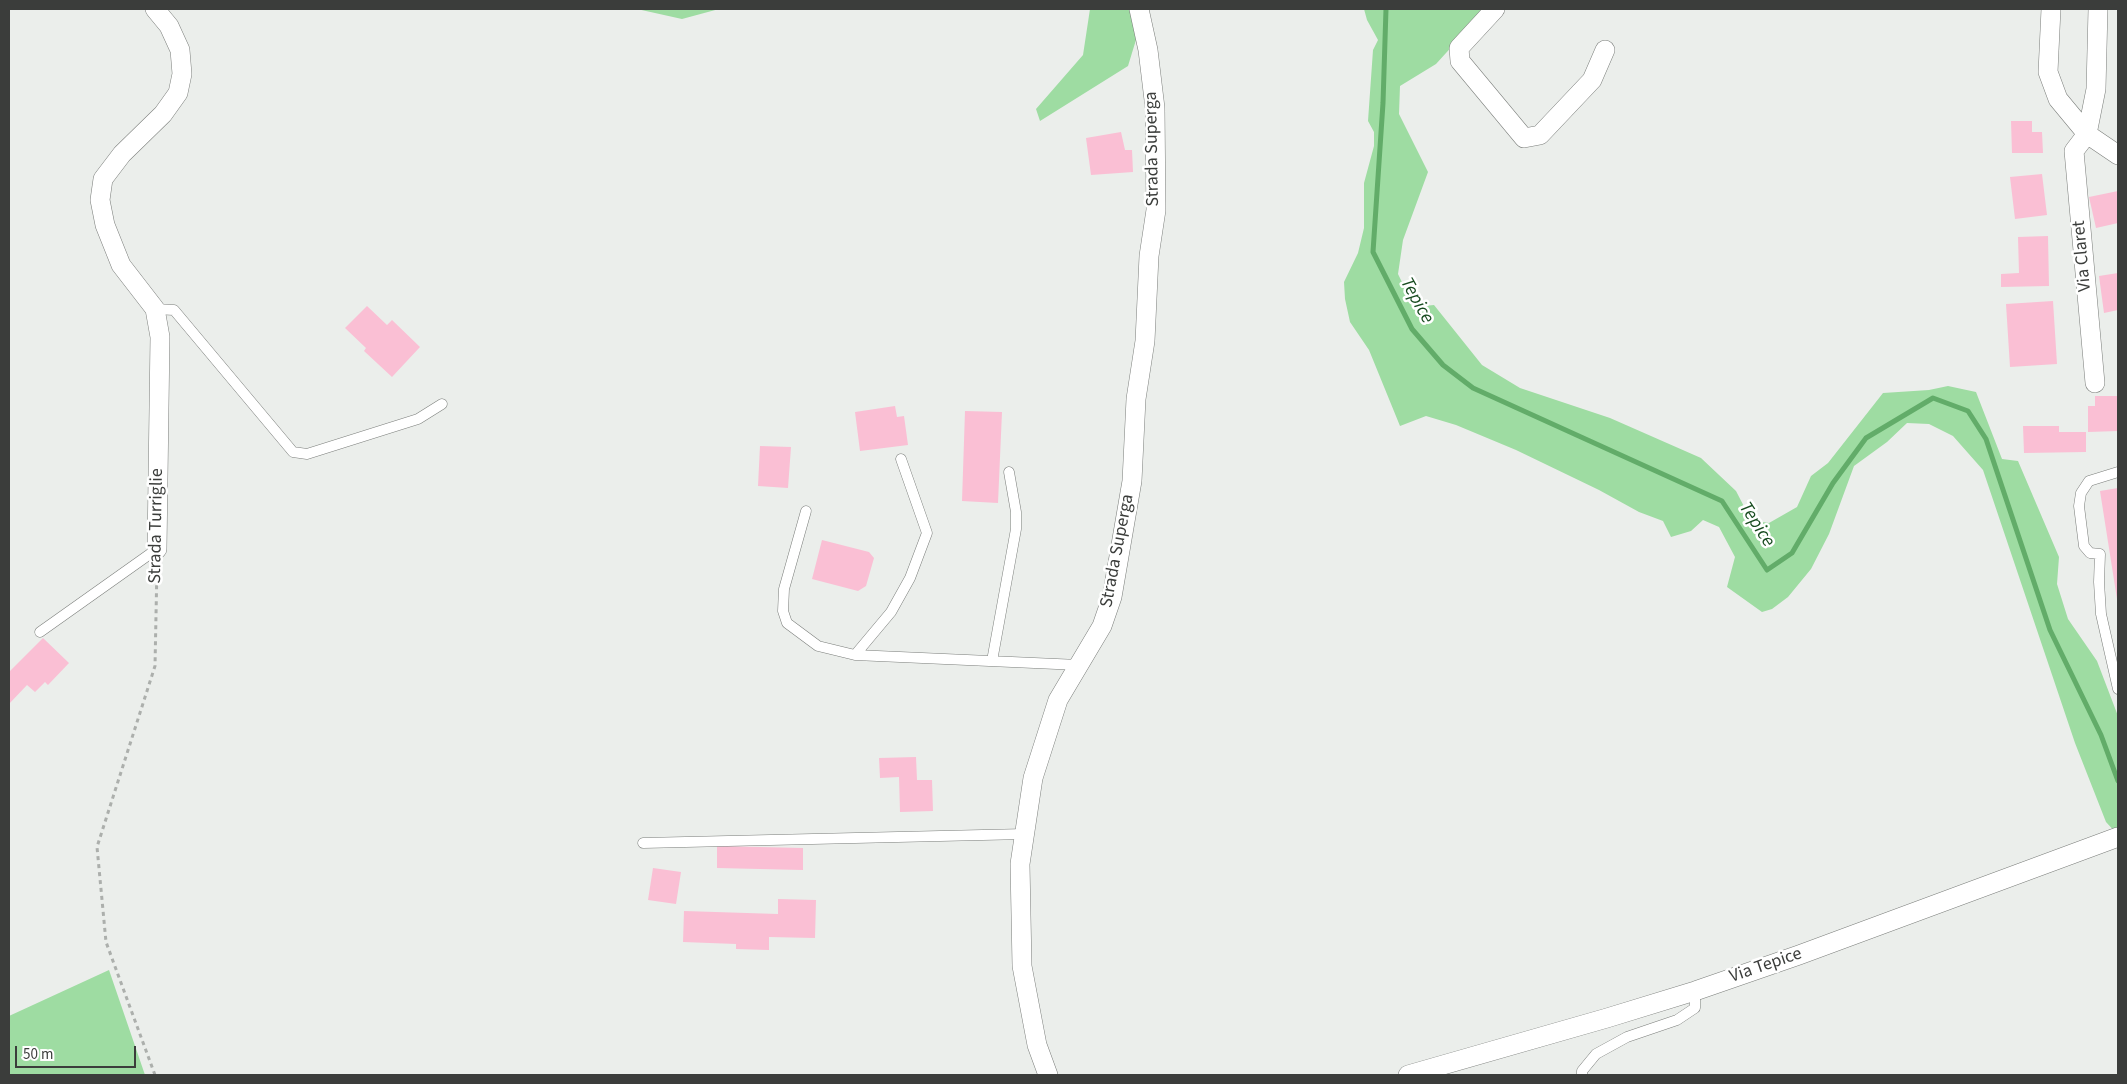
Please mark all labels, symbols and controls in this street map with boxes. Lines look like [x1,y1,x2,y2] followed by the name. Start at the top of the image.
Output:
[1141,91,1165,207] street label: Strada Superga
[2069,220,2097,292] street label: Via Claret
[1394,274,1438,328] water label: Tepice
[145,468,169,584] street label: Strada Turriglie
[1096,492,1140,610] street label: Strada Superga
[1733,498,1779,552] water label: Tepice
[1727,944,1805,988] street label: Via Tepice
[18,1036,139,1068] scale bar
[23,1044,53,1065] text: 50 m

